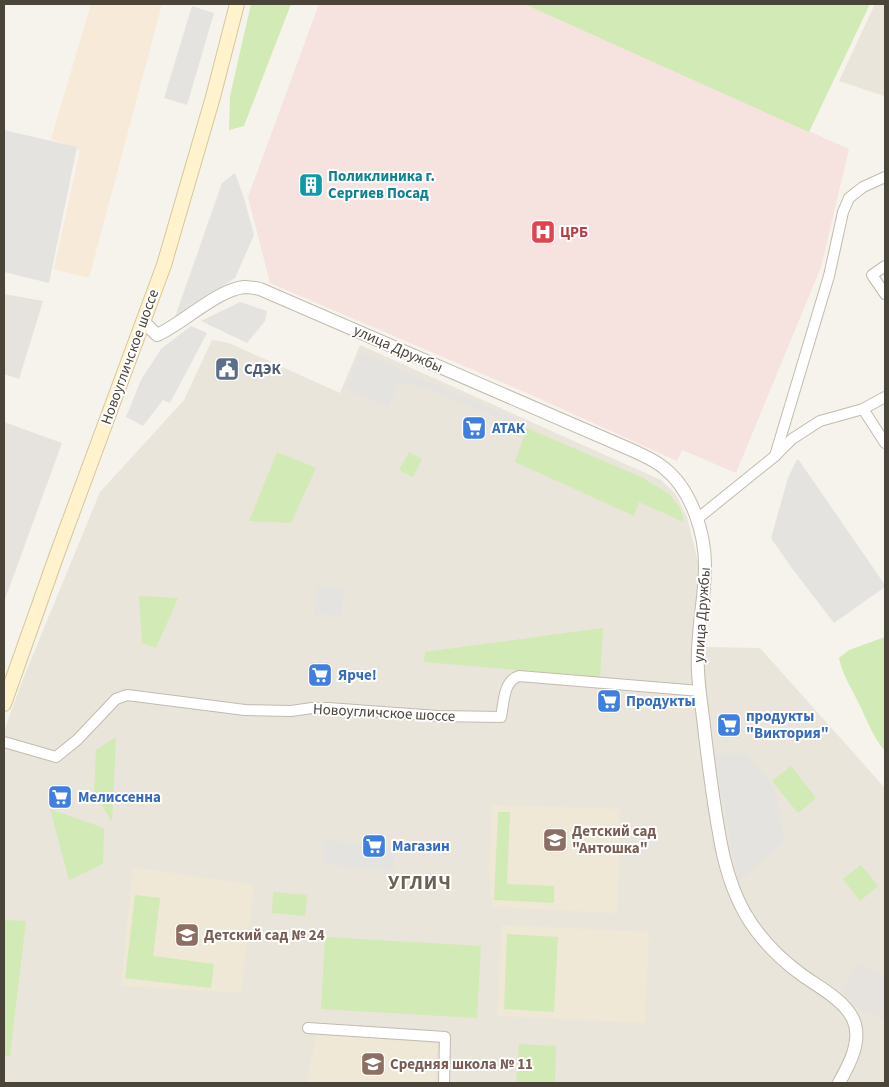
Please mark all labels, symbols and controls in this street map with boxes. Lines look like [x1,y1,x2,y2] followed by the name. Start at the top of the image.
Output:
[328,166,435,204] place label: Поликлиника г. Сергиев Посад
[298,172,324,198] building icon: Поликлиника г. Сергиев Посад
[530,219,556,245] hospital icon: ЦРБ
[560,222,588,243] place label: ЦРБ
[96,286,164,428] street label: Новоугличское шоссе
[350,320,446,378] street label: улица Дружбы
[214,356,240,382] public building icon: СДЭК
[244,359,282,380] place label: СДЭК
[461,415,487,441] supermarket icon: АТАК
[491,418,526,439] place label: АТАК
[688,566,716,664] street label: улица Дружбы
[307,662,333,688] supermarket icon: Ярче!
[338,665,377,686] place label: Ярче!
[596,688,622,714] supermarket icon: Продукты
[626,691,696,712] place label: Продукты
[312,699,456,727] street label: Новоугличское шоссе
[746,706,829,744] place label: продукты "Виктория"
[716,712,742,738] supermarket icon: продукты "Виктория"
[47,784,73,810] supermarket icon: Мелиссенна
[78,787,161,808] place label: Мелиссенна
[572,821,656,859] place label: Детский сад "Антошка"
[542,827,568,853] school or university icon: Детский сад "Антошка"
[361,833,387,859] supermarket icon: Магазин
[392,836,450,857] place label: Магазин
[388,869,452,897] district label: УГЛИЧ
[174,922,200,948] school or university icon: Детский сад № 24
[204,925,325,946] place label: Детский сад № 24
[360,1051,386,1077] school or university icon: Средняя школа № 11
[390,1054,533,1075] place label: Средняя школа № 11

